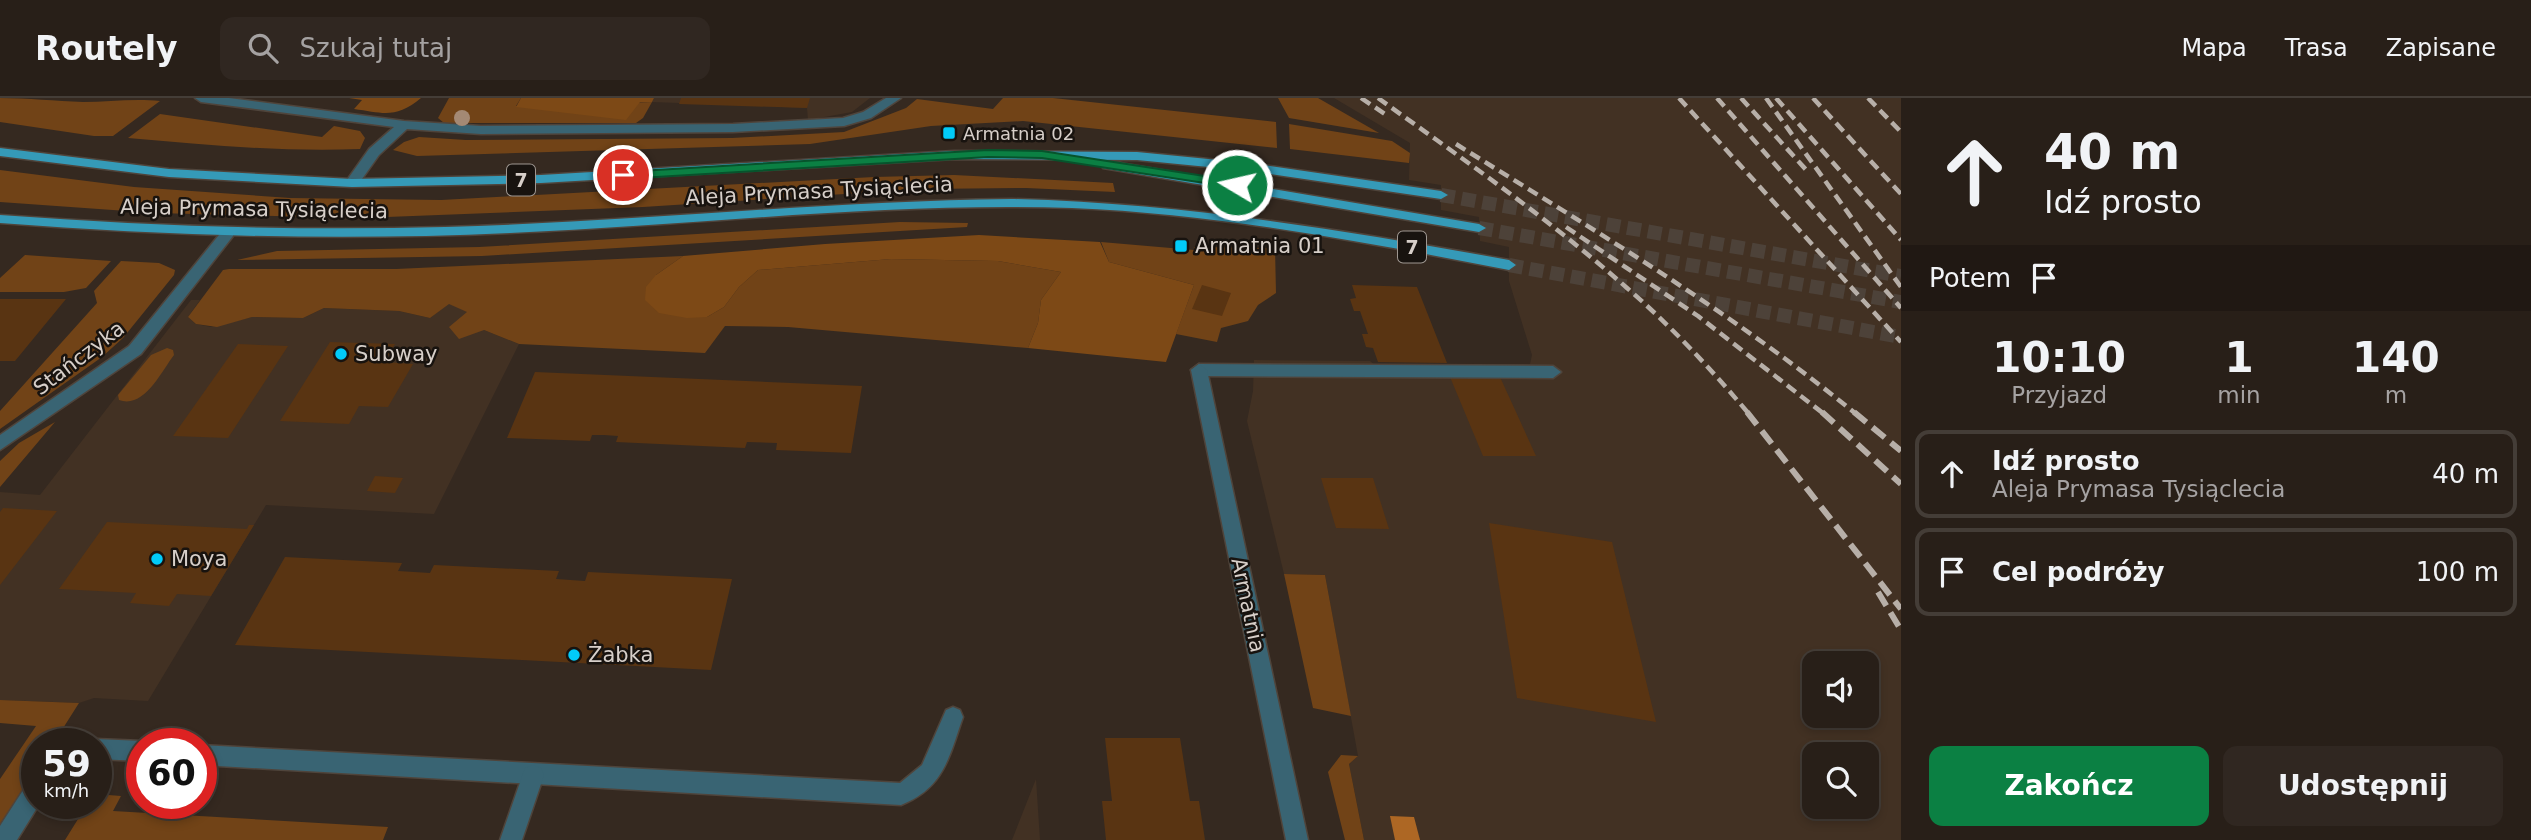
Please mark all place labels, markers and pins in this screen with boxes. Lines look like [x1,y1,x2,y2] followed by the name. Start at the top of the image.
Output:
[963,123,1074,144] place label: Armatnia 02
[941,125,957,141] marker: Armatnia 02
[593,145,653,205] pin
[1195,234,1325,258] place label: Armatnia 01
[1173,238,1189,254] marker: Armatnia 01
[355,342,437,366] place label: Subway
[333,346,349,362] marker: Subway
[171,547,227,571] place label: Moya
[149,551,165,567] marker: Moya
[588,642,653,667] place label: Żabka
[566,647,582,663] marker: Żabka

